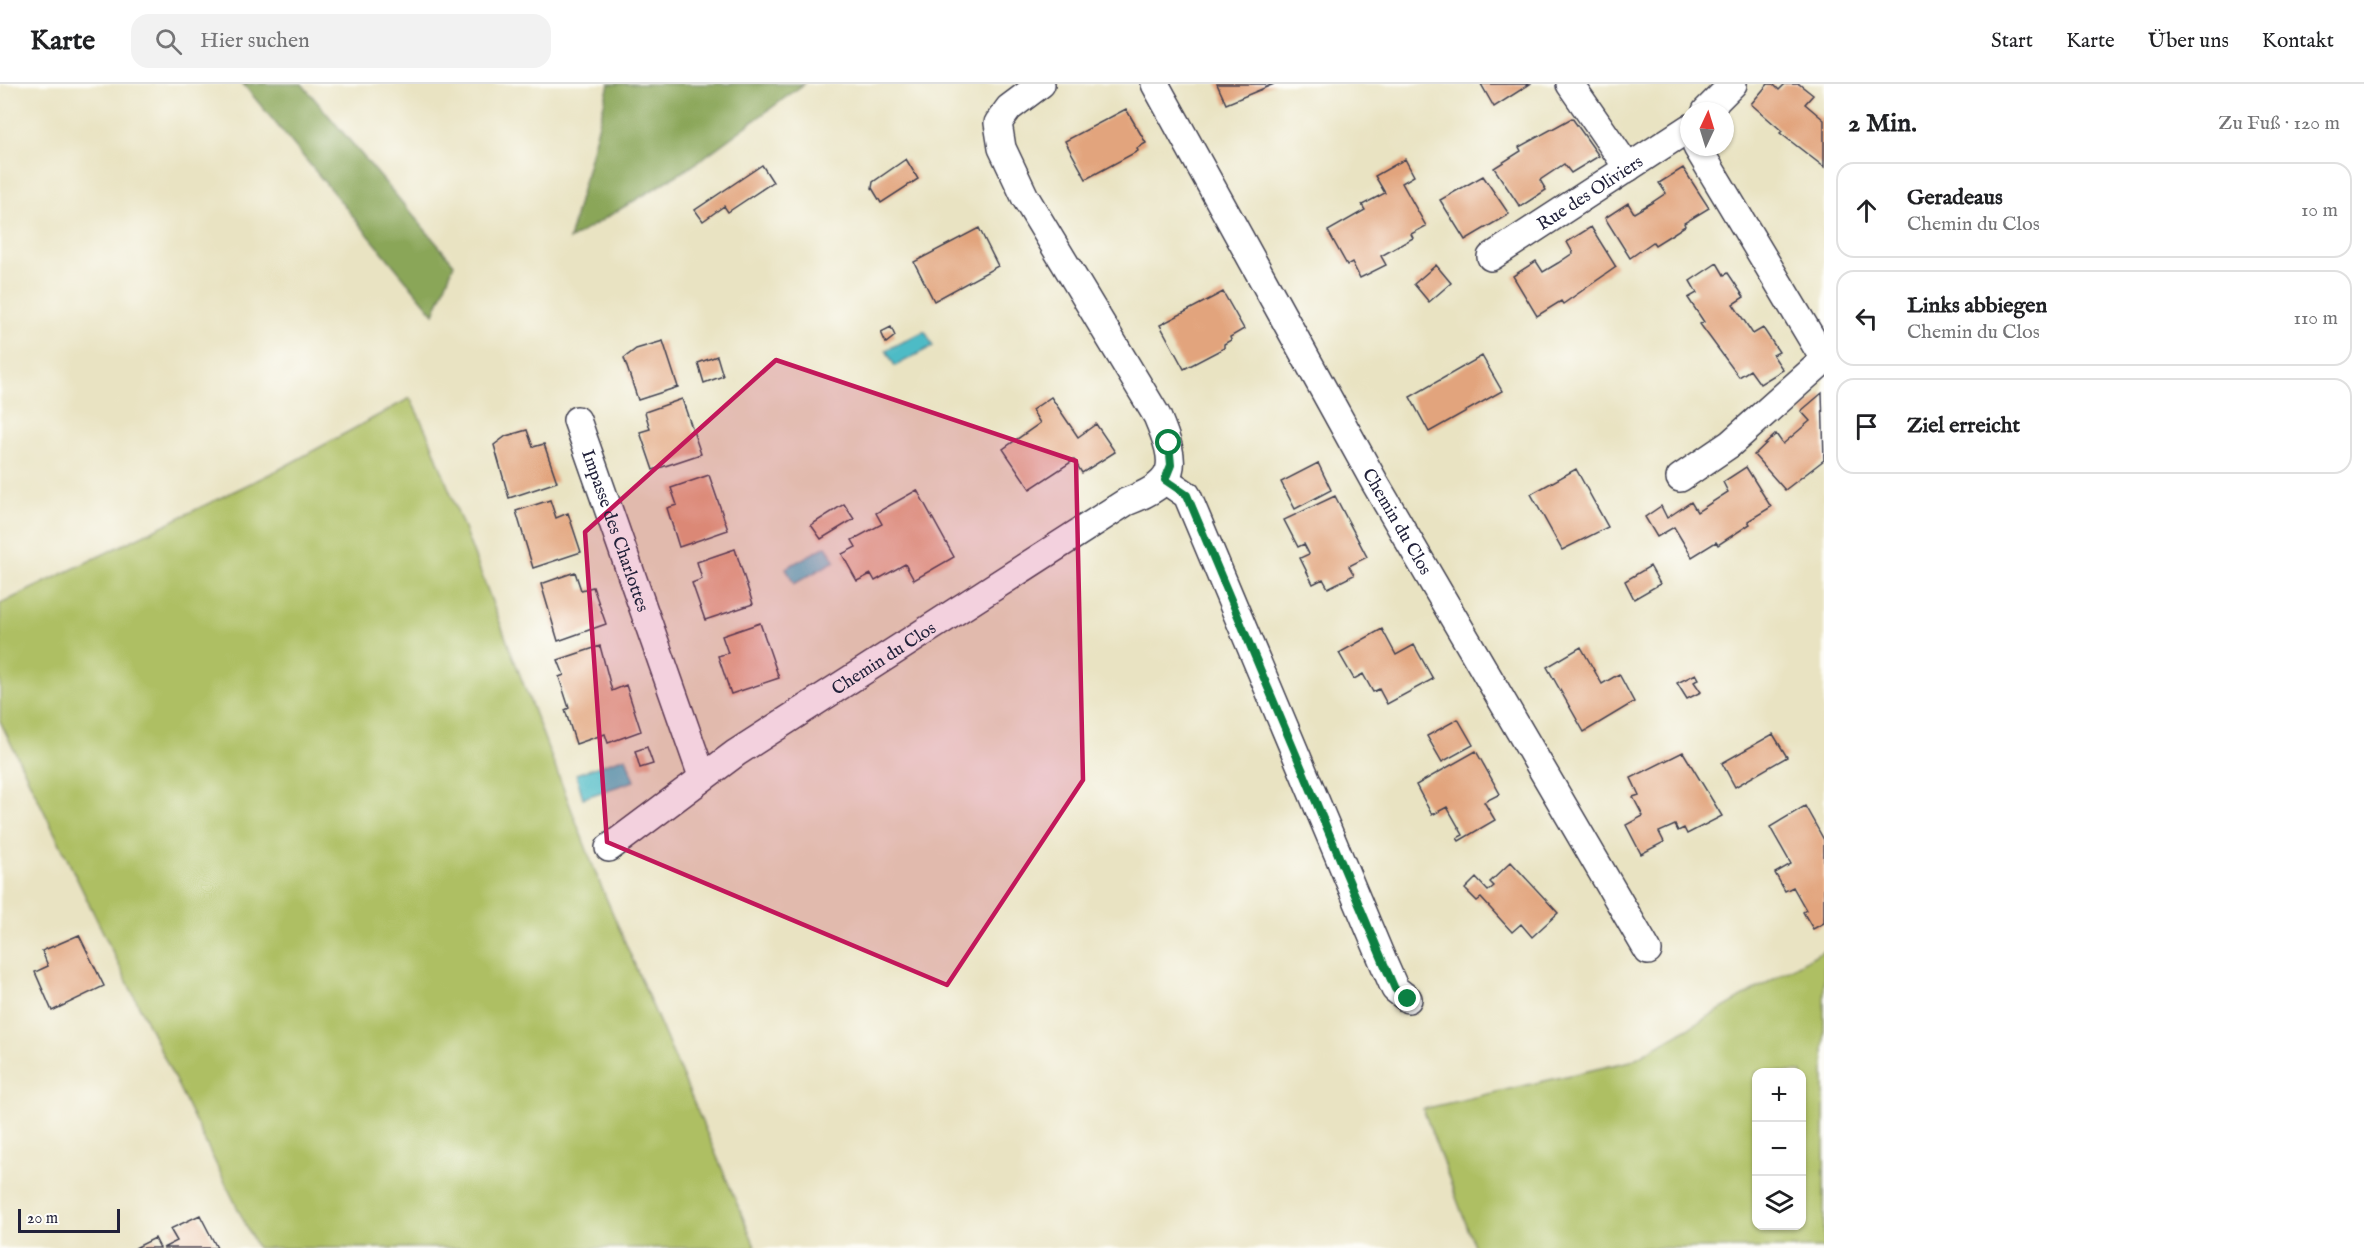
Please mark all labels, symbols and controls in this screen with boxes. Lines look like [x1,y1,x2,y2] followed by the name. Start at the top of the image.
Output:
[131,14,551,68] search box
[30,24,95,59] text: Karte
[152,25,185,58] icon: search
[200,27,310,55] text: Hier suchen
[1991,28,2033,55] text: Start
[2066,28,2115,55] text: Karte
[2148,28,2229,55] text: Über uns
[2262,28,2334,55] text: Kontakt
[1680,102,1734,156] north arrow
[1848,107,1917,140] text: 2 Min.
[2218,111,2340,136] text: Zu Fuß · 120 m
[1533,151,1648,237] street label: Rue des Oliviers
[1907,184,2003,212] text: Geradeaus
[1850,194,1883,227] icon: ahead
[2301,198,2338,223] text: 10 m
[1907,212,2040,237] text: Chemin du Clos
[1907,292,2047,320] text: Links abbiegen
[1850,302,1883,335] icon: left
[2294,306,2338,331] text: 110 m
[1907,320,2040,345] text: Chemin du Clos
[1850,410,1883,443] icon: arrive
[1907,412,2020,440] text: Ziel erreicht
[1155,429,1181,455] route start
[575,447,653,615] street label: Impasse des Charlottes
[1356,465,1436,580] street label: Chemin du Clos
[828,617,941,701] street label: Chemin du Clos
[1394,985,1420,1011] route end
[1752,1068,1806,1230] map controls
[1752,1068,1806,1122] button: +
[1752,1122,1806,1176] button: −
[1752,1176,1806,1230] button: layers
[18,1206,120,1234] scale bar
[27,1209,58,1229] text: 20 m

